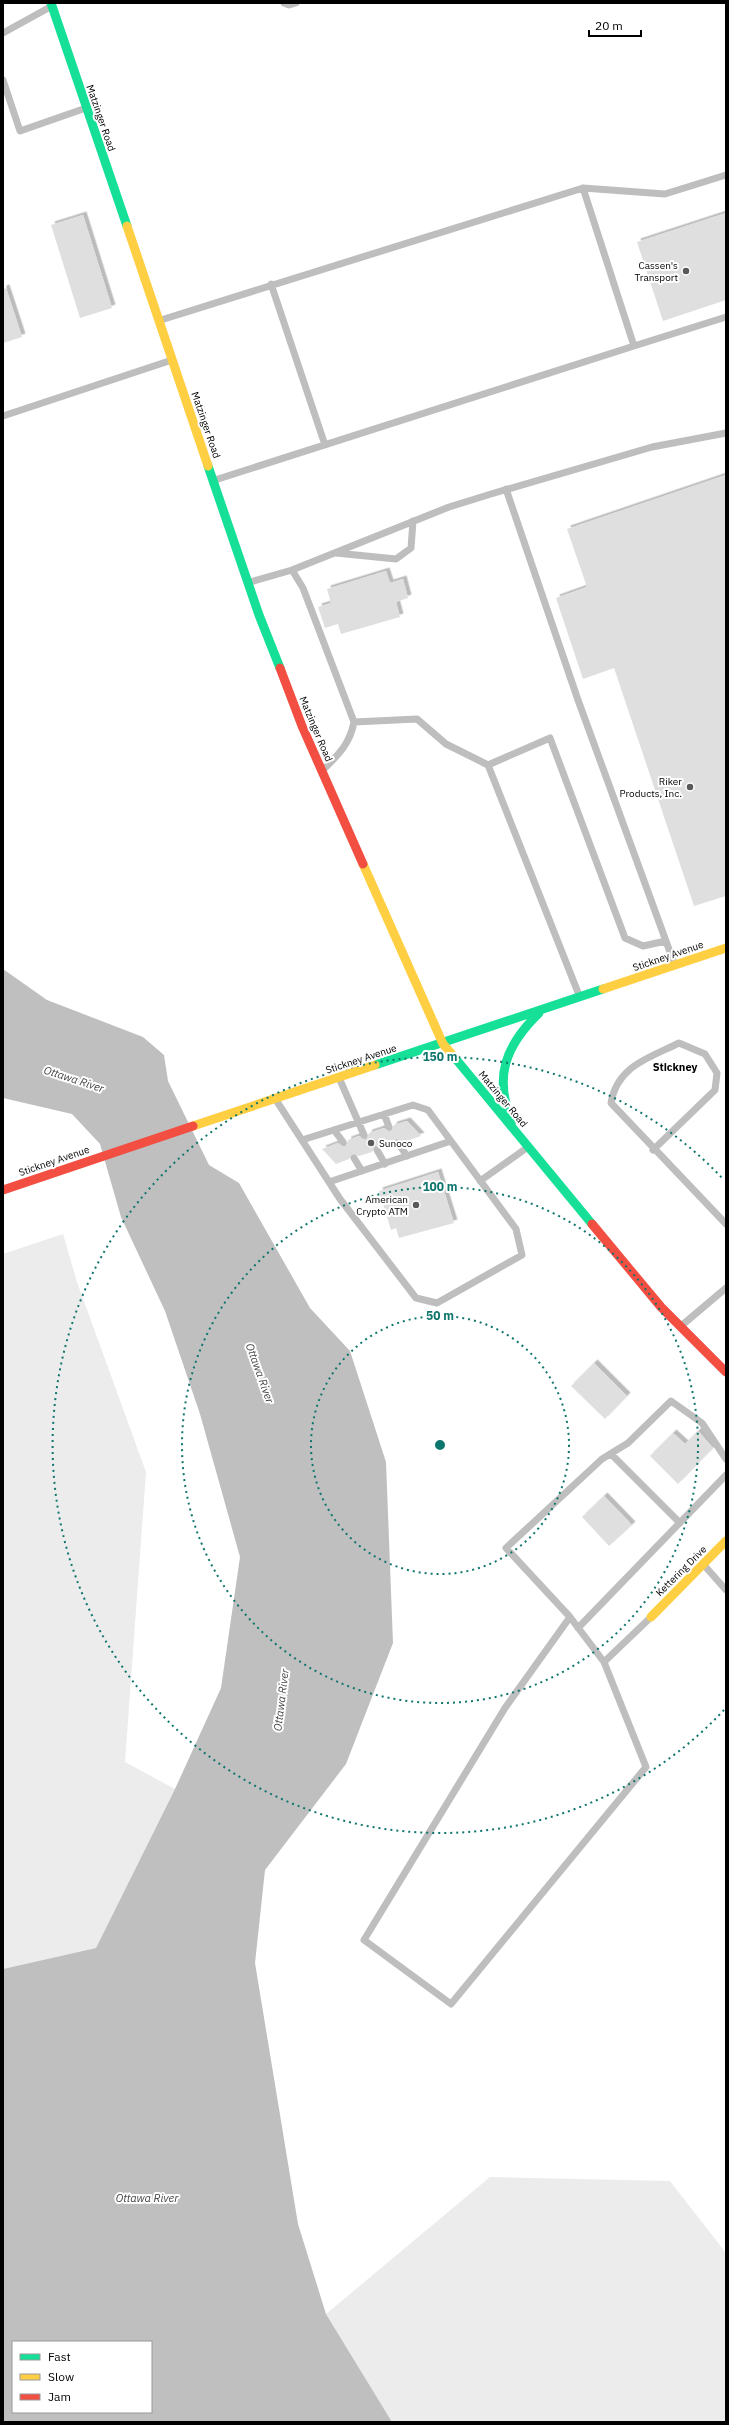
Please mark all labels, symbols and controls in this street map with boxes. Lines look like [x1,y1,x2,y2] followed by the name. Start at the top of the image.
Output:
[589,12,641,38] scale bar
[595,18,623,33] text: 20 m
[84,83,118,153] street label: Matzinger Road
[635,259,678,284] place label: Cassen's Transport
[681,266,691,276] marker: Cassen's Transport
[189,390,223,460] street label: Matzinger Road
[296,694,336,764] street label: Matzinger Road
[619,775,682,800] place label: Riker Products, Inc.
[685,782,695,792] marker: Riker Products, Inc.
[631,938,706,974] street label: Stickney Avenue
[324,1041,399,1077] street label: Stickney Avenue
[422,1049,458,1064] text: 150 m
[653,1060,697,1074] district label: Stickney
[42,1063,107,1096] water label: Ottawa River
[476,1068,530,1130] street label: Matzinger Road
[379,1137,413,1150] place label: Sunoco
[366,1138,376,1148] marker: Sunoco
[17,1143,92,1179] street label: Stickney Avenue
[422,1179,458,1194] text: 100 m
[356,1193,408,1218] place label: American Crypto ATM
[411,1200,421,1210] marker: American Crypto ATM
[426,1308,454,1323] text: 50 m
[243,1341,278,1406] water label: Ottawa River
[433,1438,447,1452] centre of rings
[653,1542,710,1599] street label: Kettering Drive
[270,1667,292,1732] water label: Ottawa River
[116,2191,179,2205] water label: Ottawa River
[12,2341,152,2413] legend
[48,2349,71,2364] text: Fast
[48,2369,74,2384] text: Slow
[48,2389,71,2404] text: Jam

